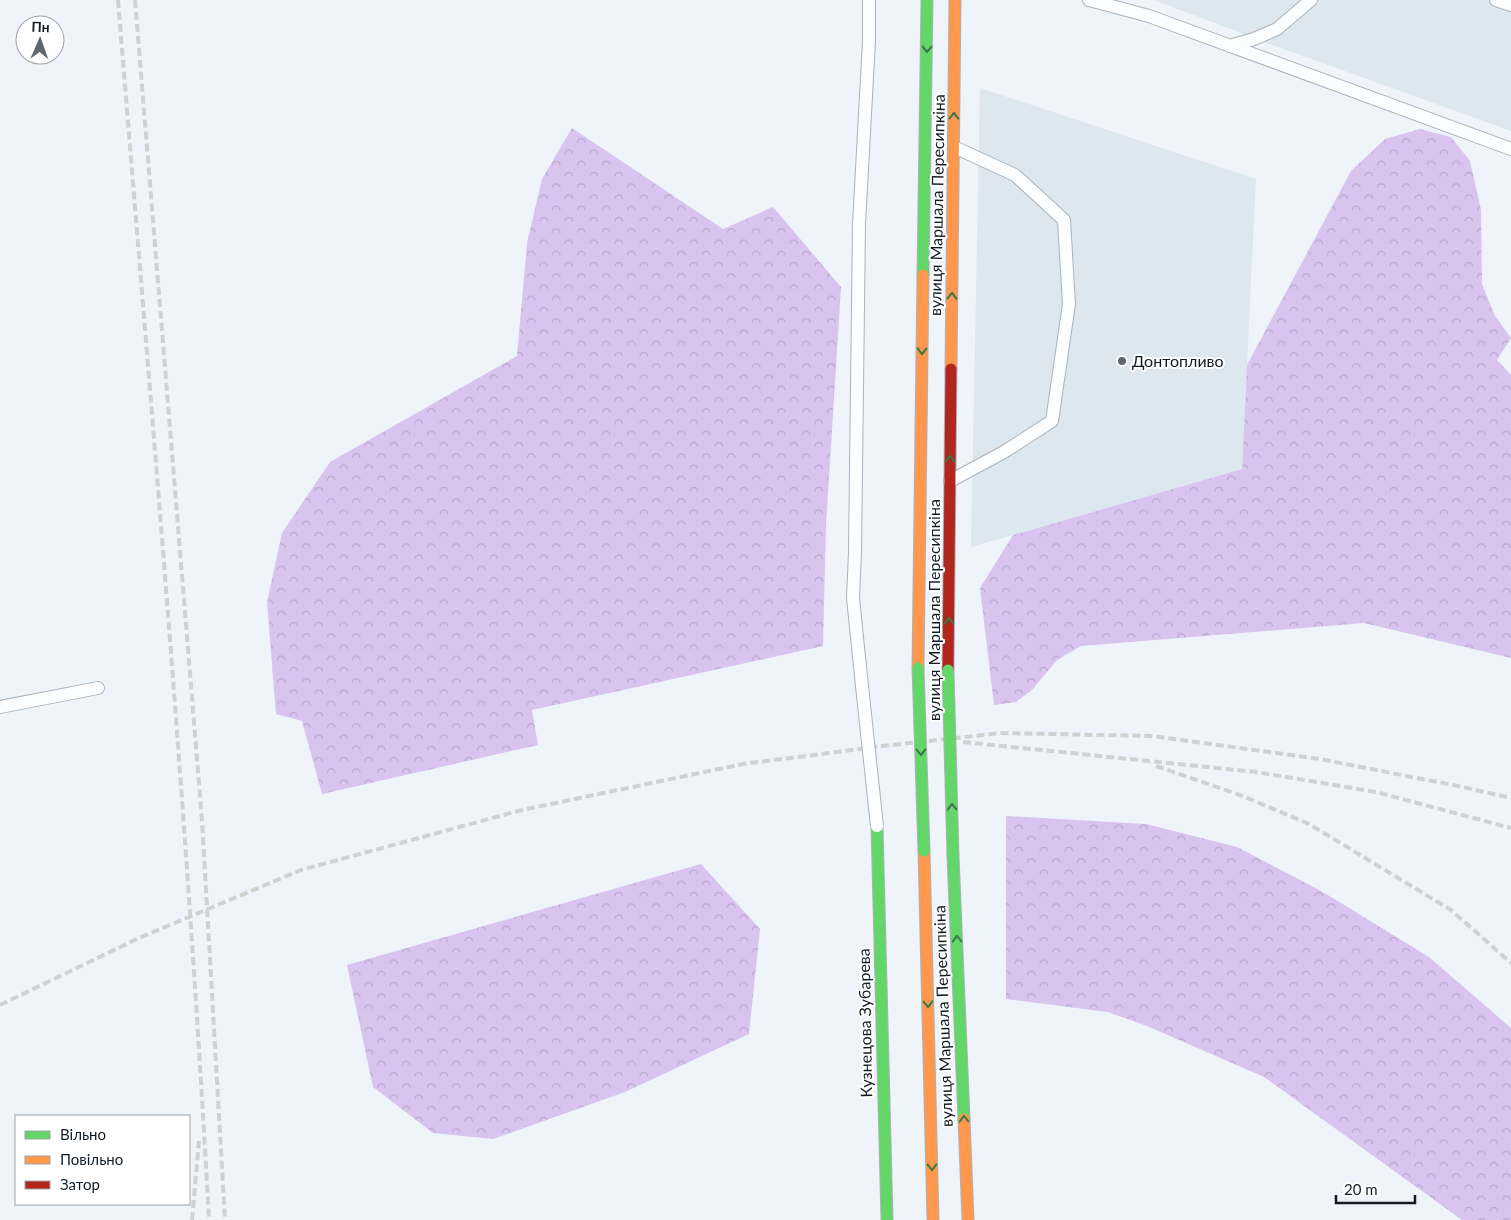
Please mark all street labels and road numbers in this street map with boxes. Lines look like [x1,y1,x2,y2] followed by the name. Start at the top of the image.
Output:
[925,94,948,316] street label: вулиця Маршала Пересипкіна
[924,499,943,721] street label: вулиця Маршала Пересипкіна
[929,905,956,1127] street label: вулиця Маршала Пересипкіна
[854,948,875,1098] street label: Кузнецова Зубарева

